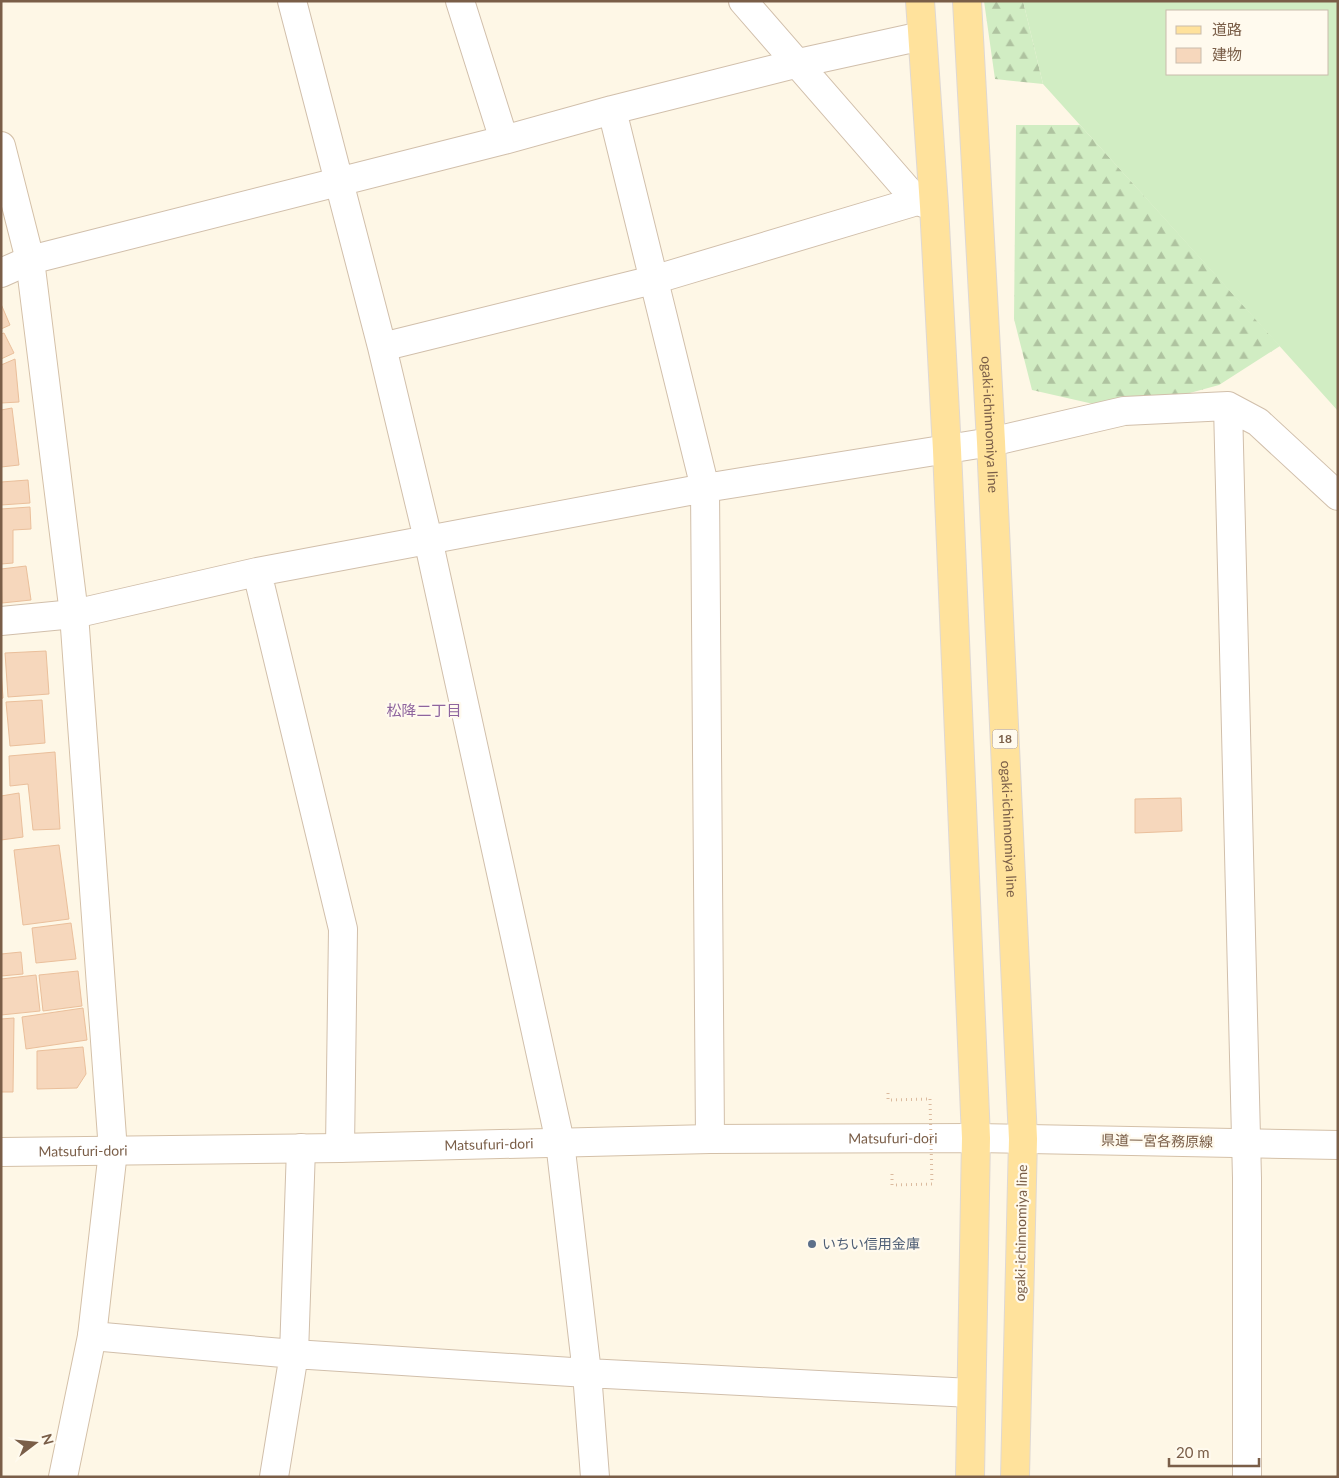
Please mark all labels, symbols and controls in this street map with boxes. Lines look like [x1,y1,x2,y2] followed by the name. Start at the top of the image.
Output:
[1166,10,1329,75] legend
[1212,20,1242,38] text: 道路
[1212,45,1242,63] text: 建物
[978,355,1002,493] street label: ogaki-ichinnomiya line
[386,701,462,719] district label: 松降二丁目
[992,730,1018,749] road number: 18
[998,760,1021,898] street label: ogaki-ichinnomiya line
[848,1129,938,1146] street label: Matsufuri-dori
[1101,1131,1213,1150] street label: 県道一宮各務原線
[444,1134,534,1153] street label: Matsufuri-dori
[38,1142,128,1160] street label: Matsufuri-dori
[1011,1164,1030,1302] street label: ogaki-ichinnomiya line
[822,1235,920,1252] place label: いちい信用金庫
[806,1238,818,1250] marker: いちい信用金庫
[10,1418,60,1468] north arrow
[38,1432,58,1447] text: N
[1169,1436,1259,1468] scale bar
[1176,1443,1210,1461] text: 20 m

